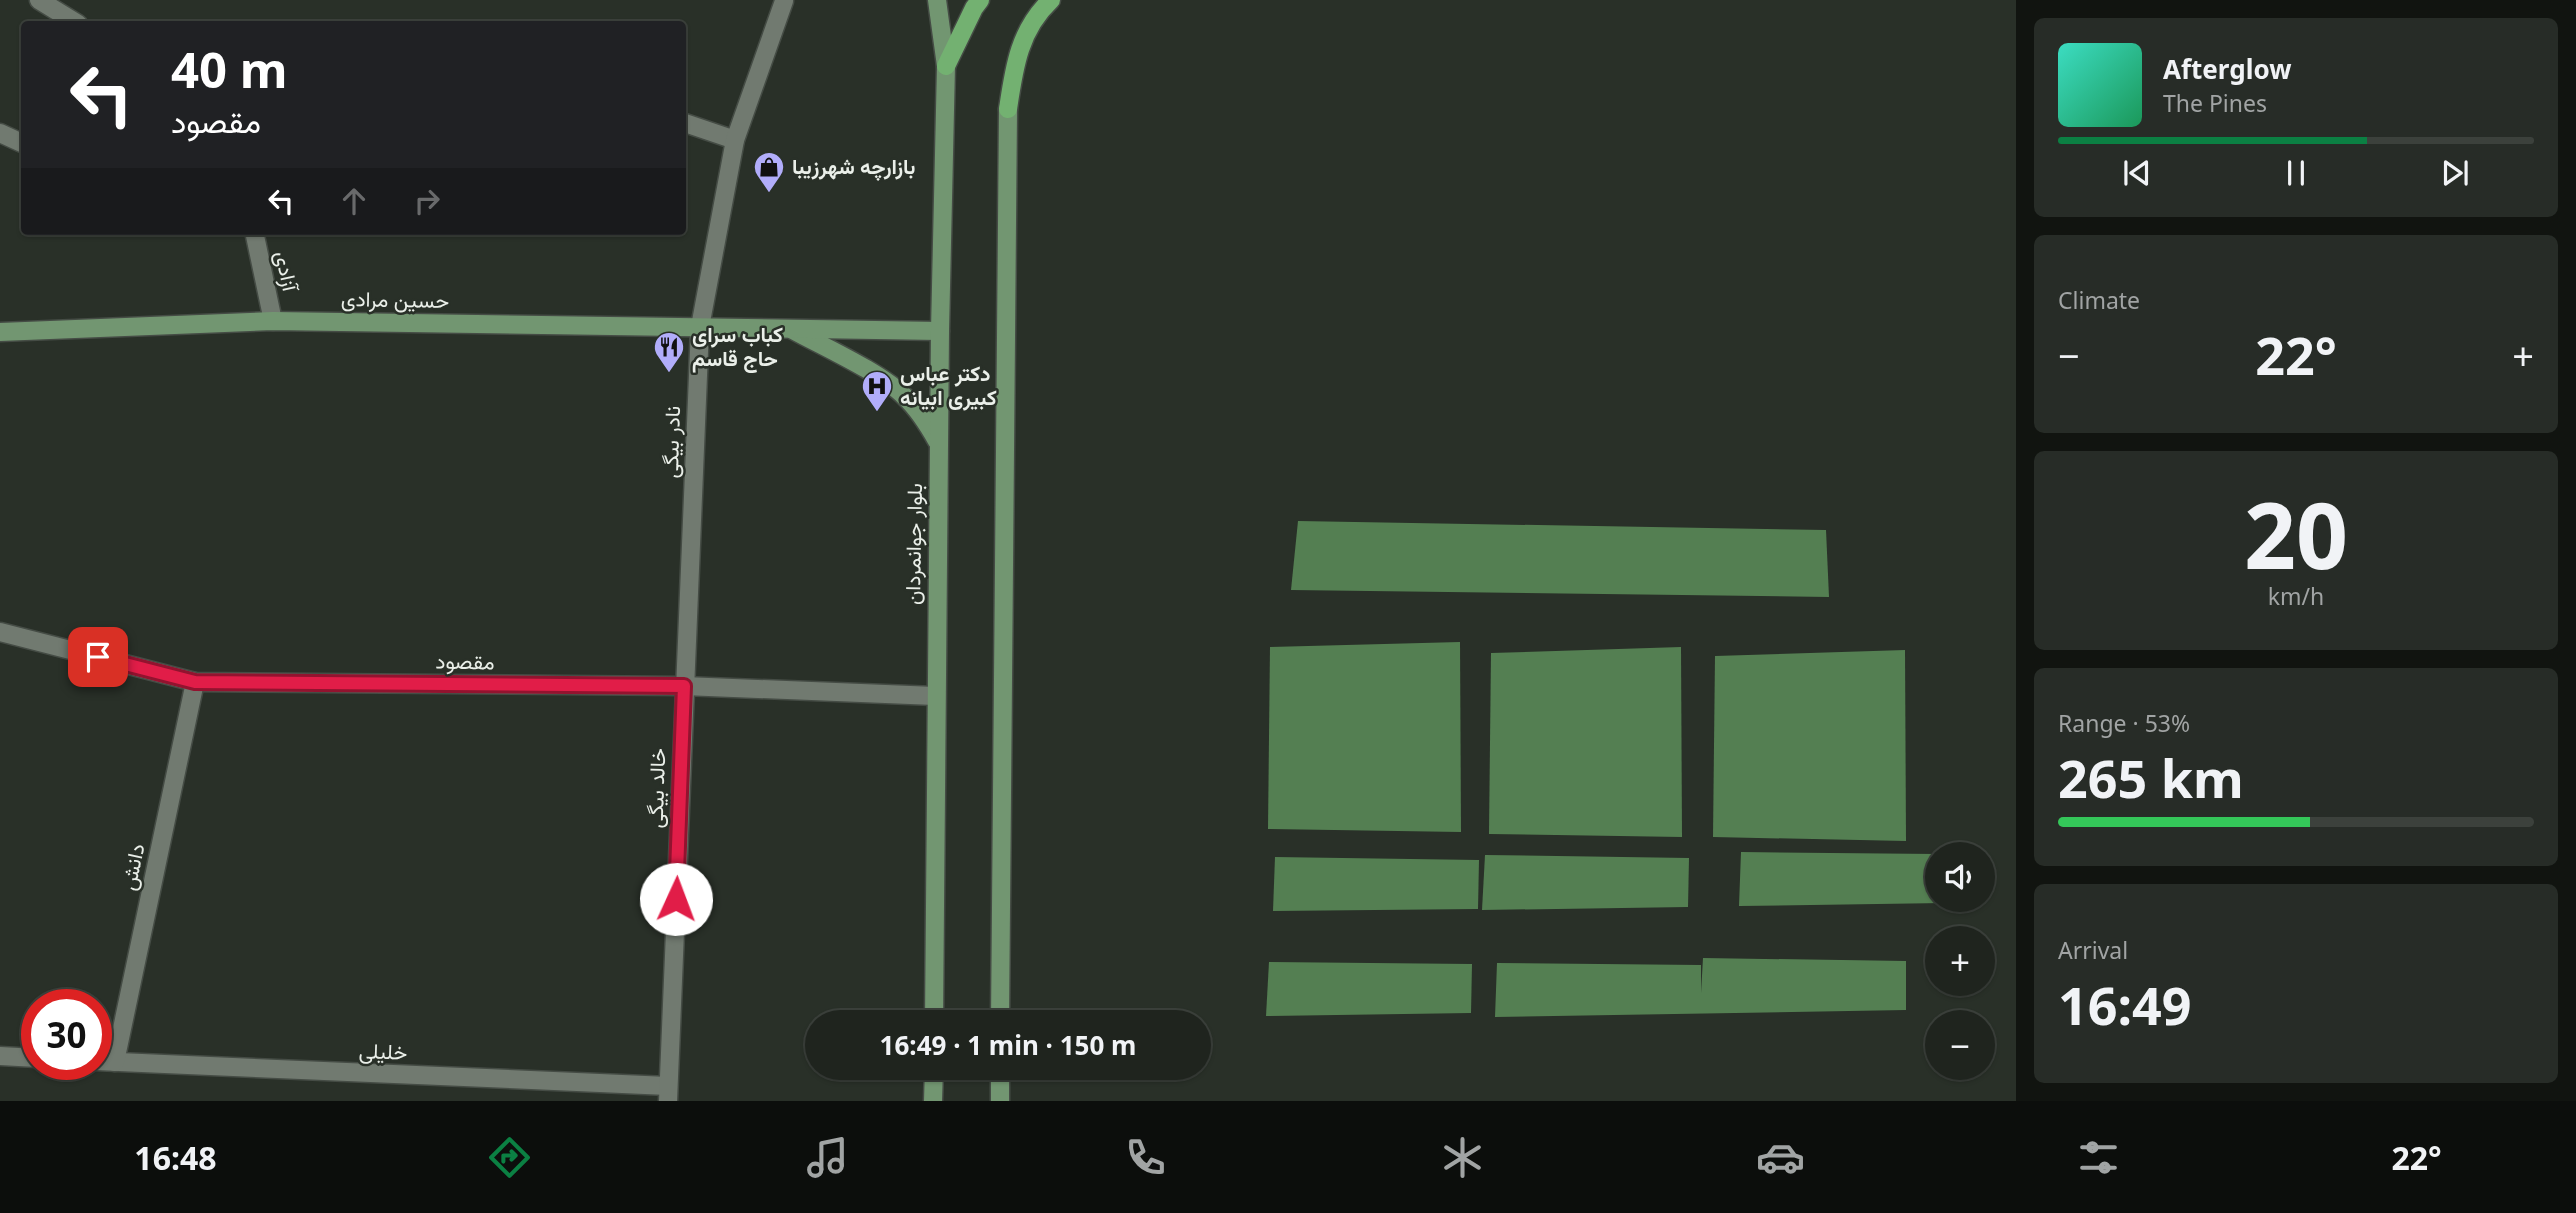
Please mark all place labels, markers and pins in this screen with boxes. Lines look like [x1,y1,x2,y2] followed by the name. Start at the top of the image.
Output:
[752,150,786,194] shop icon: بازارچه شهرزیبا
[792,152,915,181] place label: بازارچه شهرزیبا
[692,320,783,373] place label: کباب سرای حاج قاسم
[652,330,686,374] restaurant icon: کباب سرای حاج قاسم
[900,359,997,411] place label: دکتر عباس کبیری ابیانه
[860,369,894,413] hospital icon: دکتر عباس کبیری ابیانه
[68,627,128,687] pin

